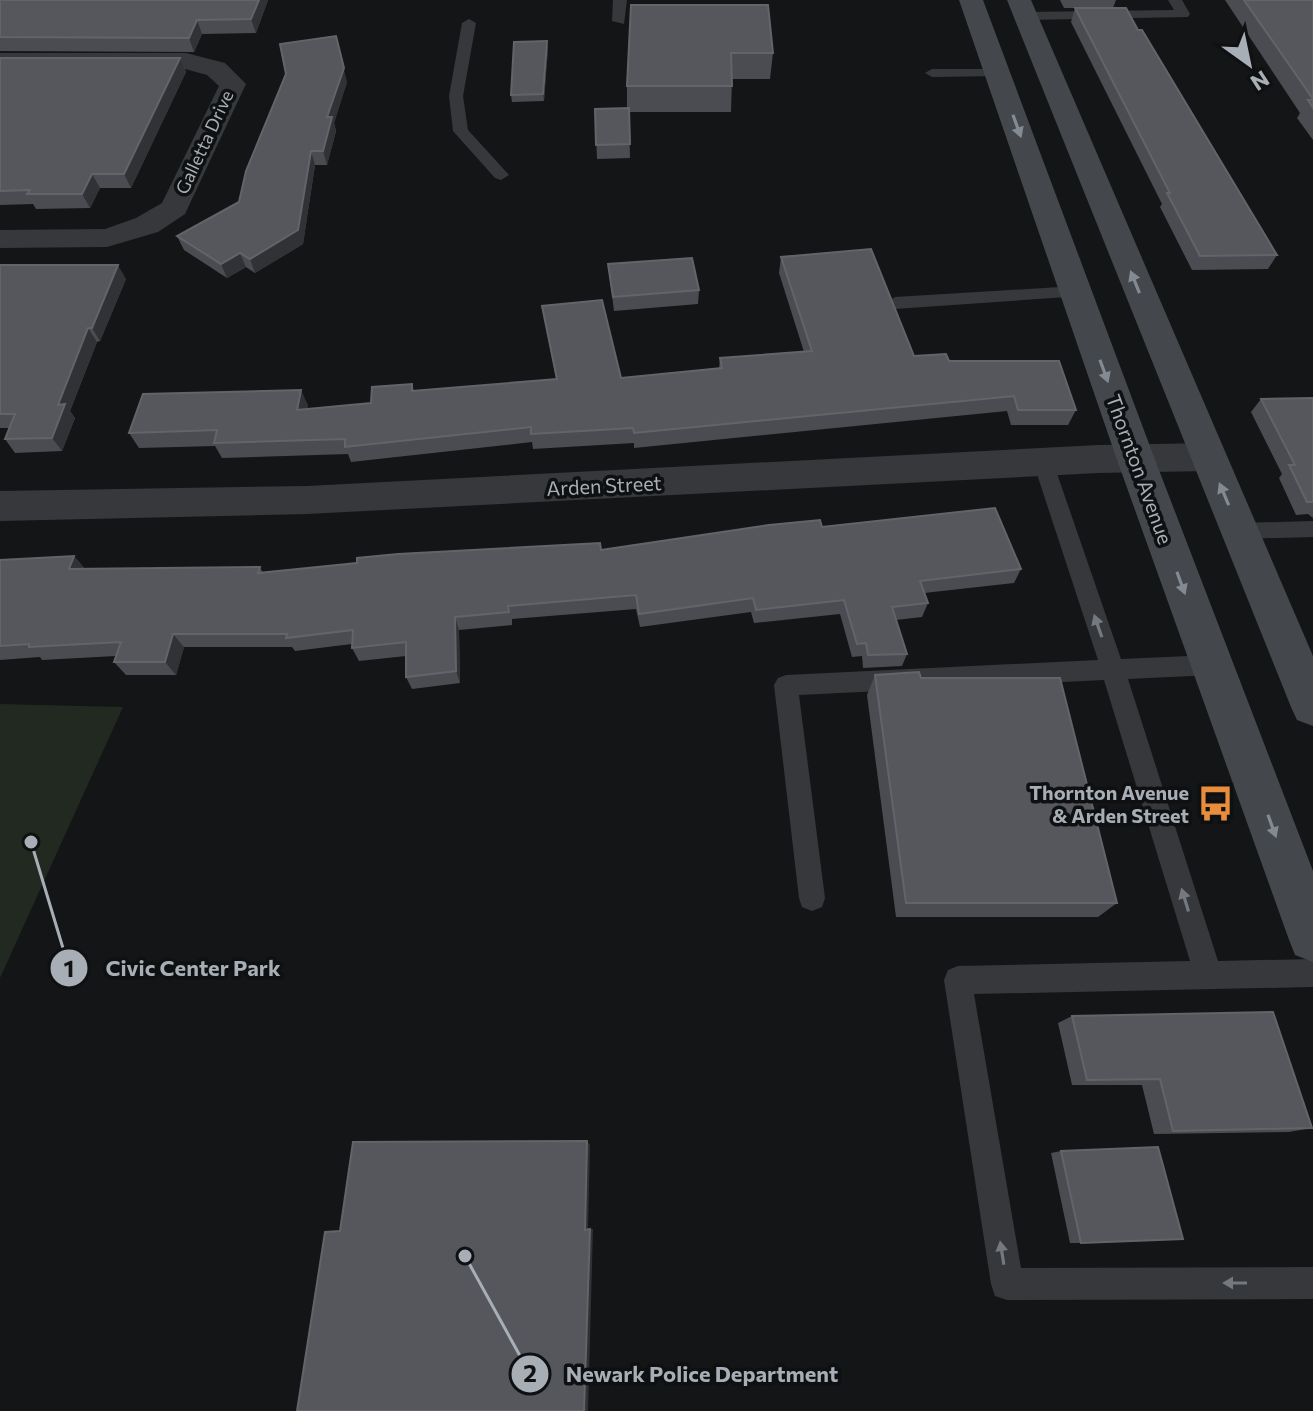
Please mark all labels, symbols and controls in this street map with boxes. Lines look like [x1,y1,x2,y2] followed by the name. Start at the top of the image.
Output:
[1209,24,1289,104] north arrow
[1246,65,1274,97] text: N
[170,86,238,198] street label: Galletta Drive
[1011,114,1023,138] one-way arrow
[1129,270,1142,294] one-way arrow
[1099,359,1111,383] one-way arrow
[1102,391,1178,547] street label: Thornton Avenue
[546,470,662,500] street label: Arden Street
[1217,482,1230,506] one-way arrow
[1176,571,1188,595] one-way arrow
[1092,613,1104,637] one-way arrow
[1029,780,1189,827] place label: Thornton Avenue & Arden Street
[1196,785,1234,823] bus stop icon: Thornton Avenue & Arden Street
[1266,814,1279,838] one-way arrow
[1178,888,1191,912] one-way arrow
[49,945,296,991] callout: Civic Center Park
[64,953,74,982] text: 1
[105,954,281,981] text: Civic Center Park
[995,1240,1008,1265] one-way arrow
[1222,1277,1247,1289] one-way arrow
[510,1351,855,1397] callout: Newark Police Department
[523,1358,537,1387] text: 2
[566,1360,838,1387] text: Newark Police Department

